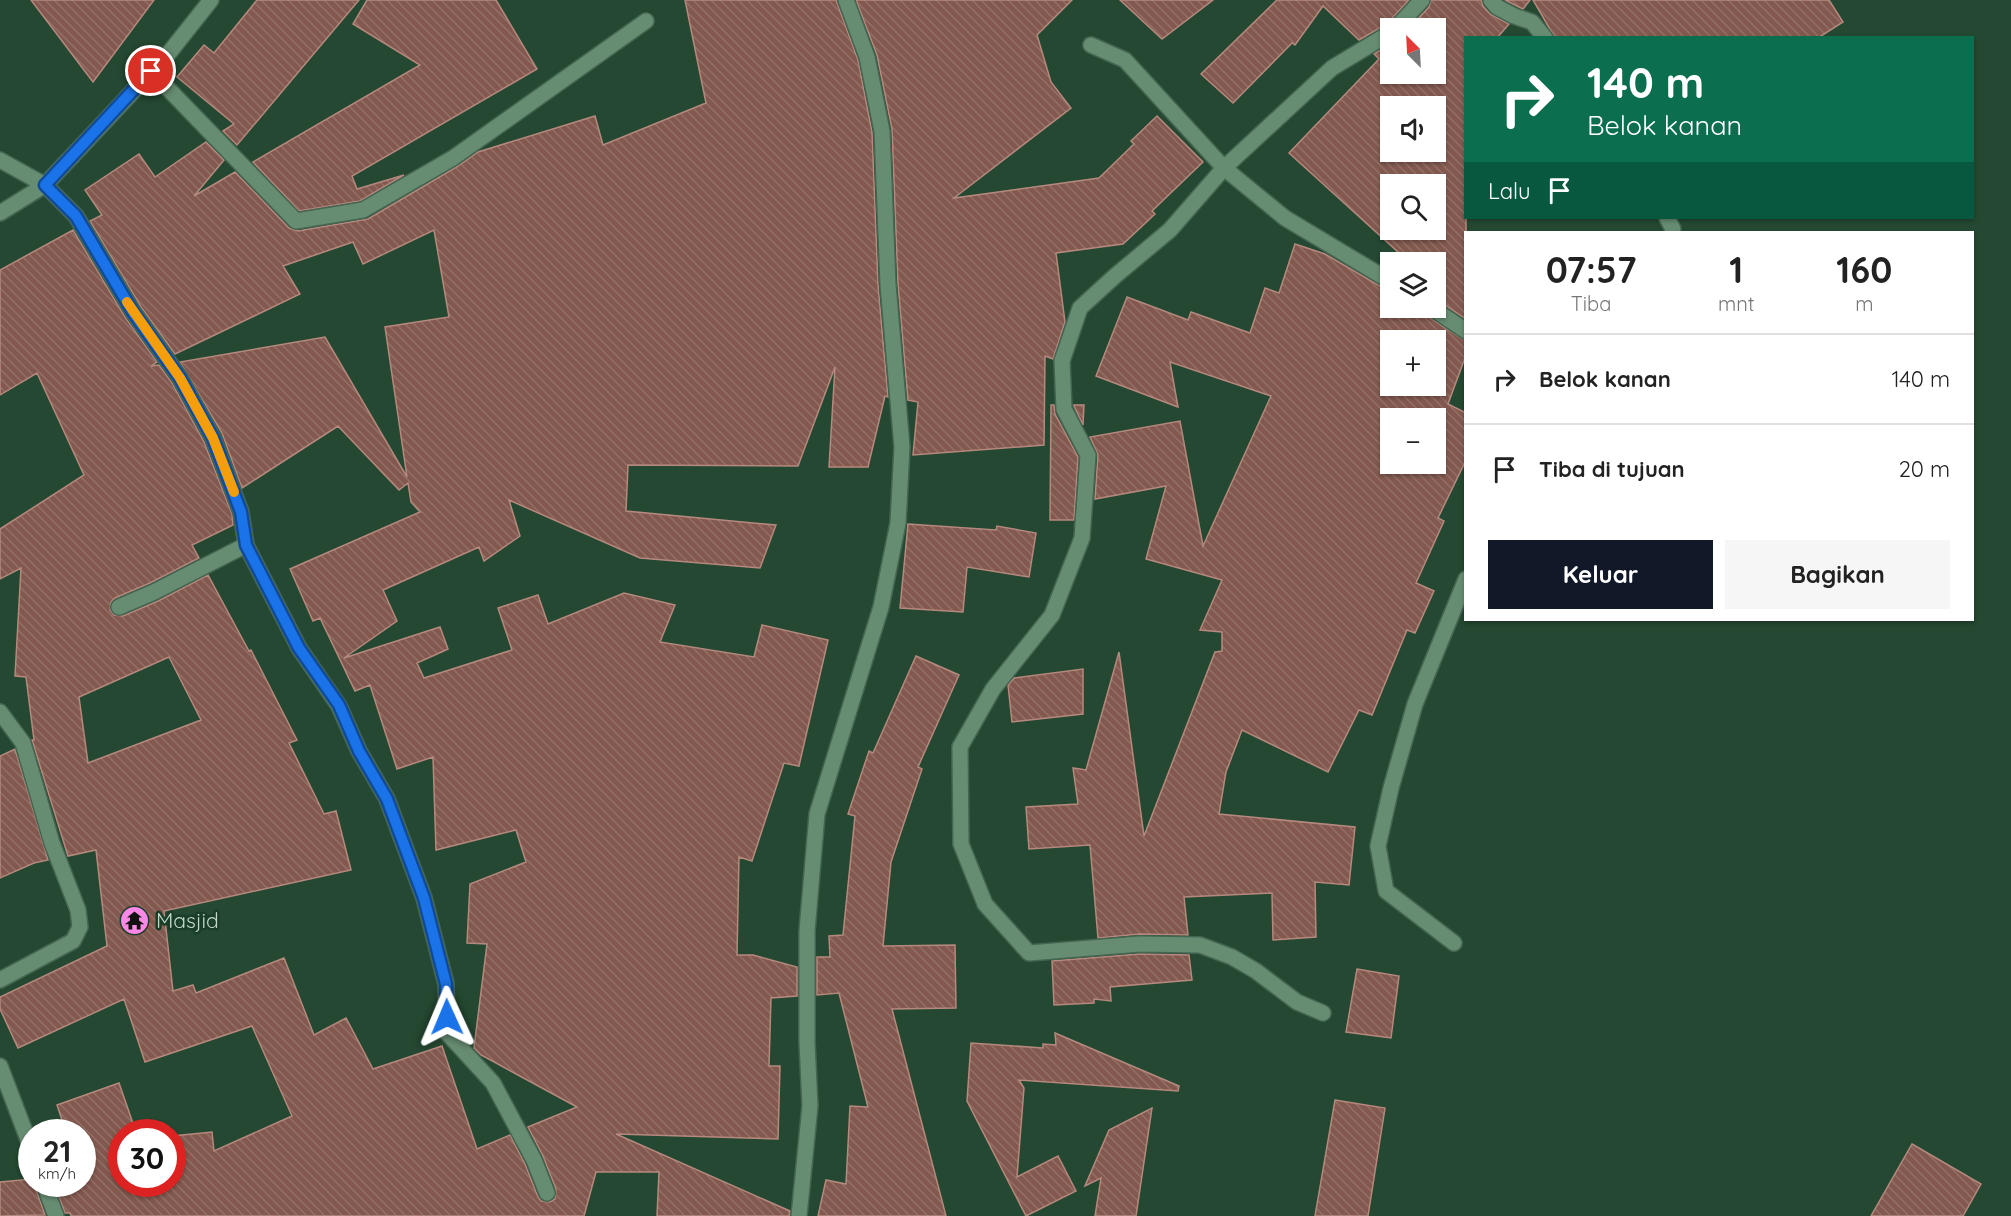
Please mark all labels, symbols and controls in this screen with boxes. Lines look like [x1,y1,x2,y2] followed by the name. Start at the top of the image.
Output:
[1380,18,1446,84] north arrow
[1380,18,1446,474] map controls
[125,45,176,96] pin
[134,54,167,87] icon: arrive
[1587,56,1704,109] text: 140 m
[1488,60,1566,138] icon: right
[1380,96,1446,162] button: sound
[1587,108,1742,142] text: Belok kanan
[1380,174,1446,240] button: search
[1543,174,1576,207] icon: arrive
[1488,177,1531,205] text: Lalu
[1546,247,1636,292] text: 07:57
[1729,247,1743,292] text: 1
[1836,247,1892,292] text: 160
[1380,252,1446,318] button: layers
[1571,291,1611,316] text: Tiba
[1718,291,1755,316] text: mnt
[1855,291,1873,316] text: m
[1380,330,1446,396] button: +
[1488,363,1521,396] icon: right
[1539,365,1671,393] text: Belok kanan
[1891,365,1950,393] text: 140 m
[1380,408,1446,474] button: −
[1488,453,1521,486] icon: arrive
[1539,455,1685,483] text: Tiba di tujuan
[1899,455,1950,483] text: 20 m
[1488,540,1713,609] button: Keluar
[1725,540,1950,609] button: Bagikan
[119,905,151,937] temple icon: Masjid
[156,907,219,933] place label: Masjid
[415,985,479,1049] position arrow
[108,1119,186,1197] speed limit sign: 30
[43,1132,71,1170] text: 21
[38,1164,76,1183] text: km/h

